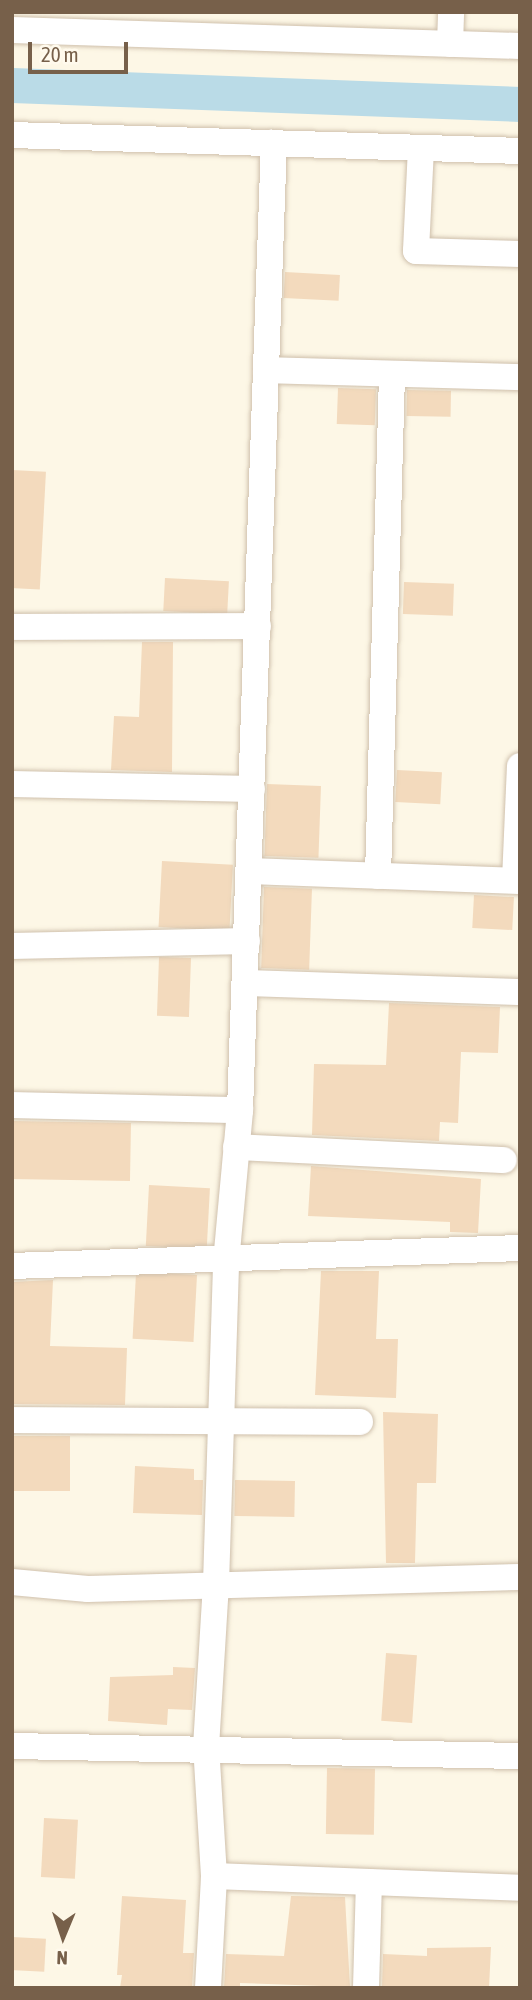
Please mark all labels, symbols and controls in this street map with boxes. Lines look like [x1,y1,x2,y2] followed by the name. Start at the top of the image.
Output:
[32,28,131,72] scale bar
[41,42,79,66] text: 20 m
[28,1902,98,1972] north arrow
[56,1947,68,1969] text: N

